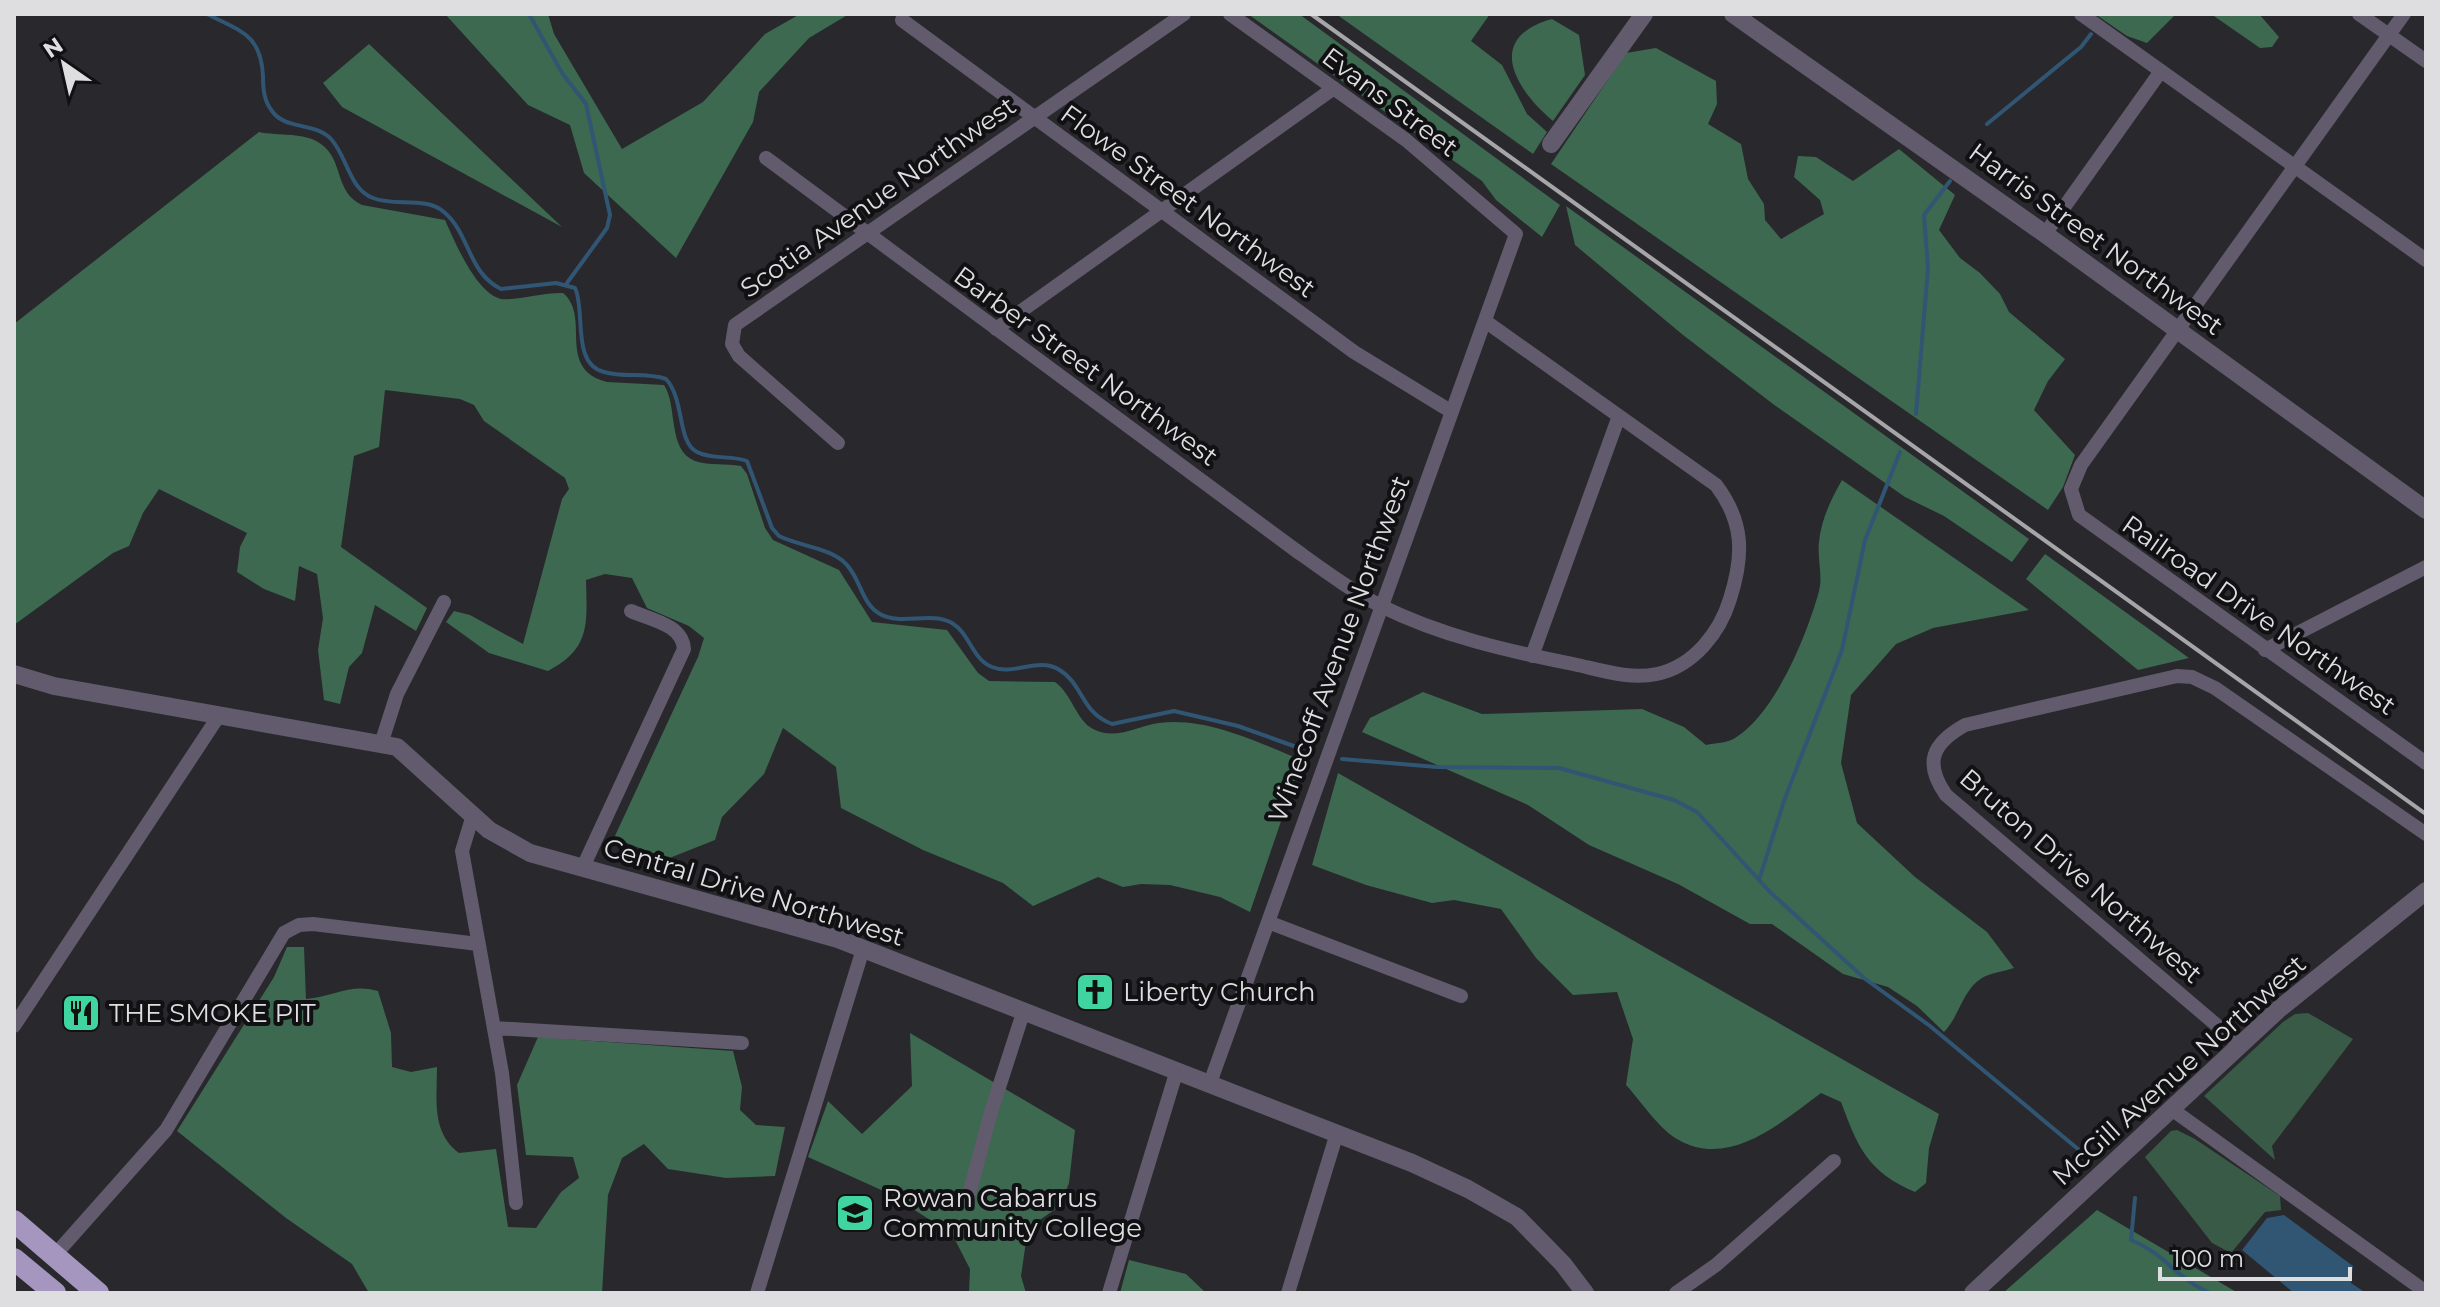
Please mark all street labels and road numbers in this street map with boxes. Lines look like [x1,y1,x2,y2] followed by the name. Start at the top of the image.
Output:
[1316,41,1464,163] street label: Evans Street
[734,90,1022,304] street label: Scotia Avenue Northwest
[1054,98,1322,304] street label: Flowe Street Northwest
[1963,136,2229,342] street label: Harris Street Northwest
[948,259,1224,473] street label: Barber Street Northwest
[1261,471,1417,827] street label: Winecoff Avenue Northwest
[2116,508,2402,722] street label: Railroad Drive Northwest
[1953,762,2209,990] street label: Bruton Drive Northwest
[600,831,908,953] street label: Central Drive Northwest
[2046,948,2312,1192] street label: McGill Avenue Northwest

